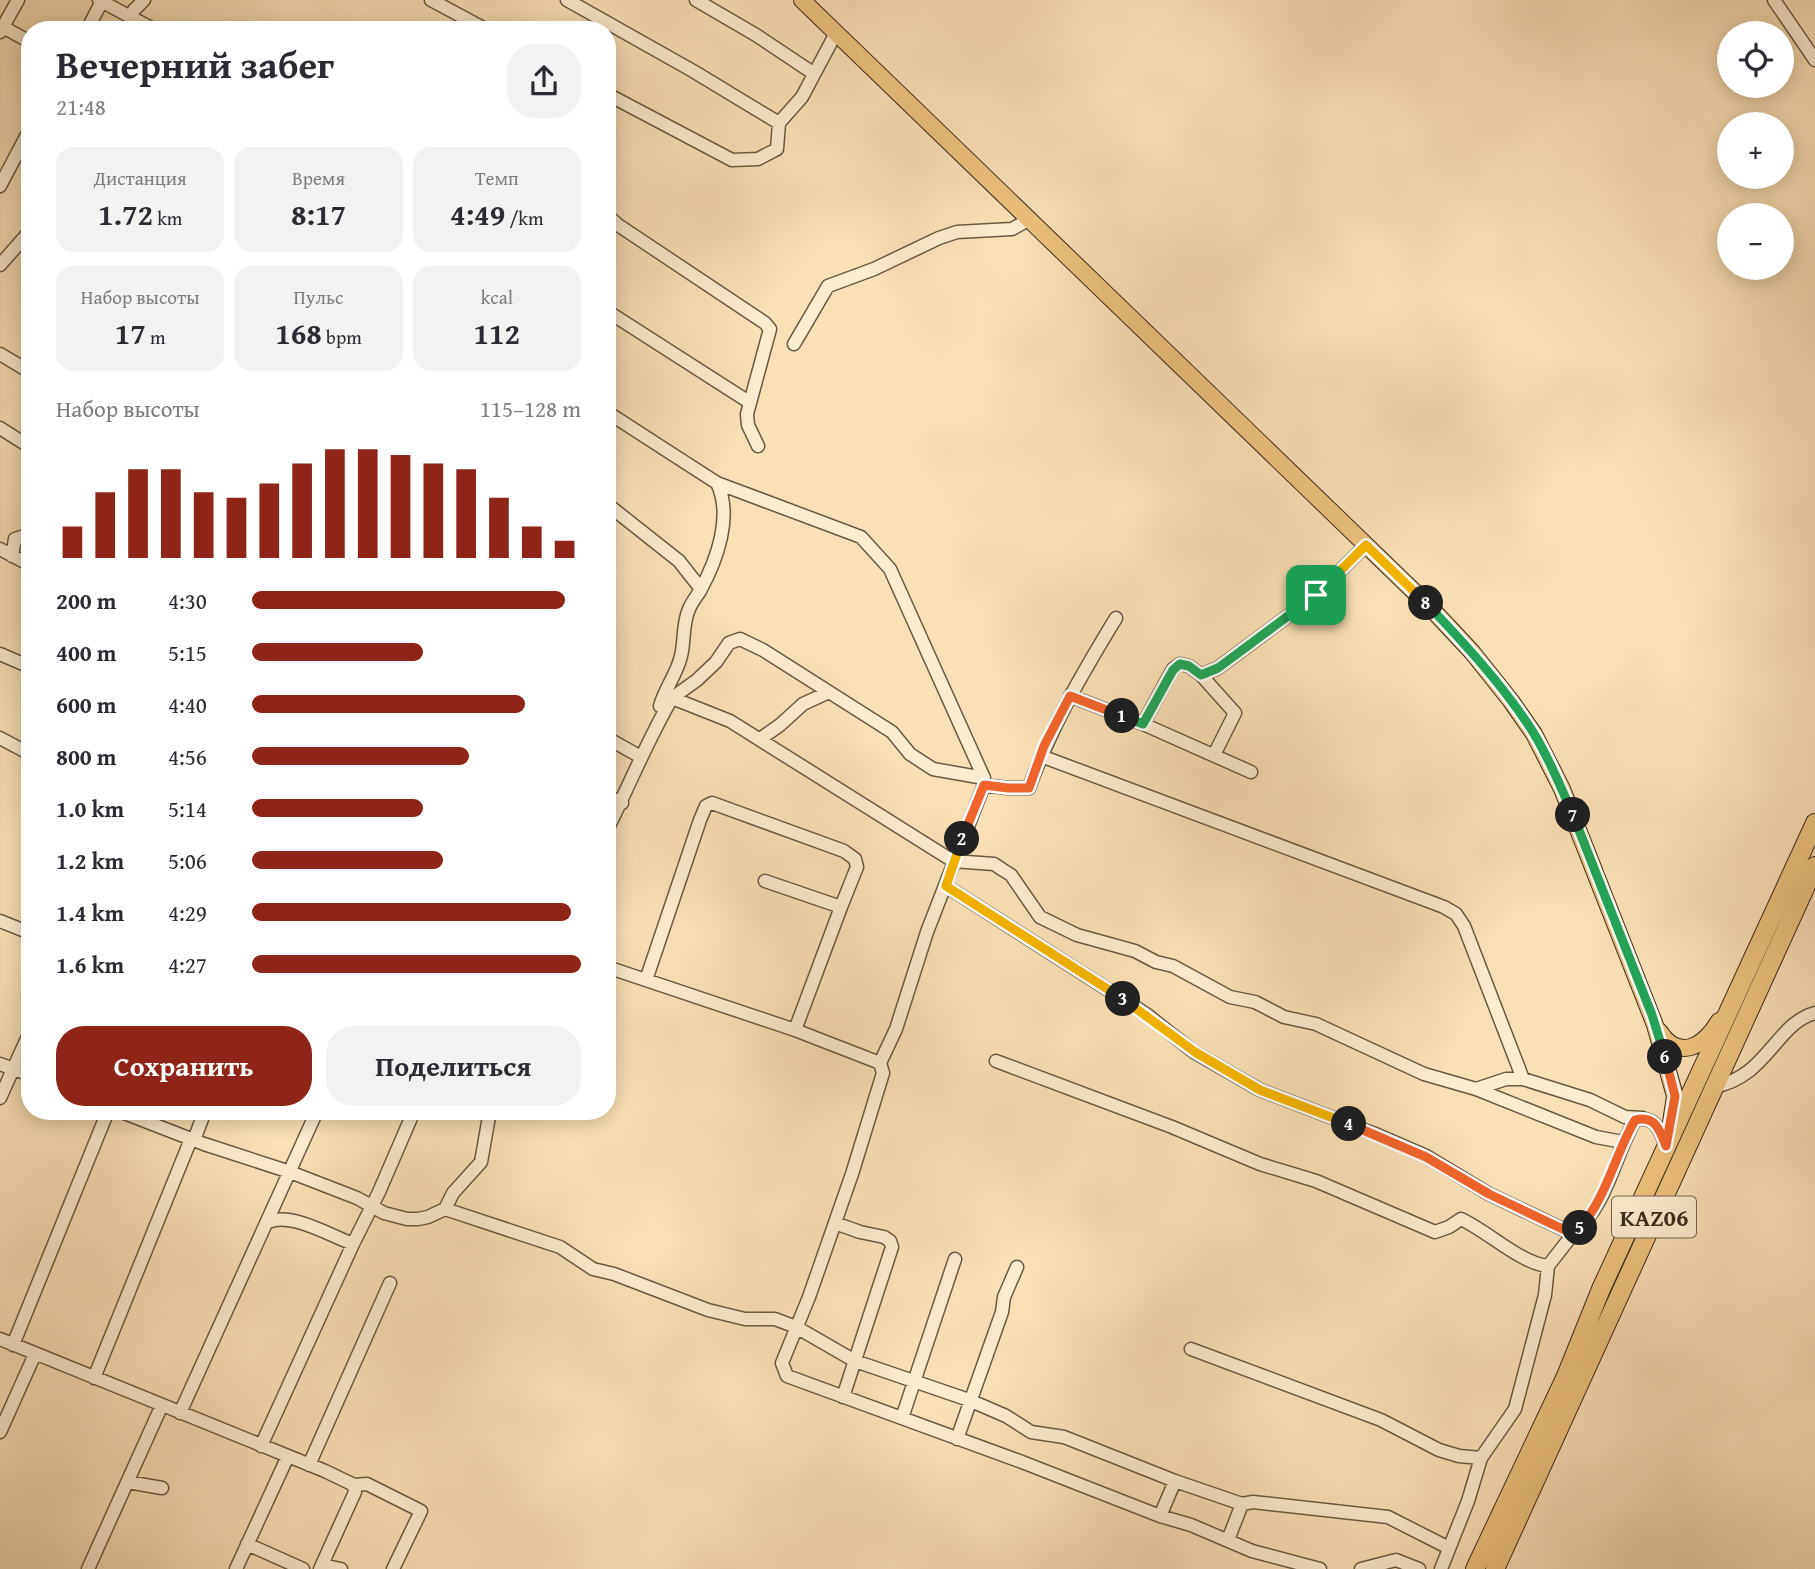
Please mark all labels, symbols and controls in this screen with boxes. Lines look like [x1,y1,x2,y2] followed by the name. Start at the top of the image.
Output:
[1717,21,1794,280] map controls
[1717,21,1794,98] button: locate
[56,36,334,92] text: Вечерний забег
[507,44,581,118] button: share
[56,90,106,123] text: 21:48
[1717,112,1794,189] button: +
[94,164,187,192] text: Дистанция
[292,164,345,192] text: Время
[475,164,519,192] text: Темп
[98,192,153,236] text: 1.72
[291,192,346,236] text: 8:17
[450,192,505,236] text: 4:49
[1717,203,1794,280] button: −
[153,204,182,232] text: km
[505,204,544,232] text: /km
[81,283,200,311] text: Набор высоты
[294,283,343,311] text: Пульс
[481,283,513,311] text: kcal
[115,311,146,355] text: 17
[275,311,322,355] text: 168
[474,311,520,355] text: 112
[146,323,166,351] text: m
[322,323,362,351] text: bpm
[56,392,200,425] text: Набор высоты
[480,392,581,425] text: 115–128 m
[1286,565,1346,625] pin
[1297,576,1335,614] icon: arrive
[56,584,117,617] text: 200 m
[168,584,207,617] text: 4:30
[1408,586,1444,620] pin: 8
[1421,588,1430,616] text: 8
[56,636,117,669] text: 400 m
[168,636,207,669] text: 5:15
[56,688,117,721] text: 600 m
[168,688,207,721] text: 4:40
[1104,698,1140,734] pin: 1
[1117,701,1126,729] text: 1
[56,740,117,773] text: 800 m
[168,740,207,773] text: 4:56
[56,792,124,825] text: 1.0 km
[168,792,207,825] text: 5:14
[1556,798,1590,832] pin: 7
[1568,800,1577,828] text: 7
[944,822,979,856] pin: 2
[957,824,966,852] text: 2
[56,844,124,877] text: 1.2 km
[168,844,207,877] text: 5:06
[56,896,124,929] text: 1.4 km
[168,896,207,929] text: 4:29
[56,948,124,981] text: 1.6 km
[168,948,207,981] text: 4:27
[1106,982,1140,1016] pin: 3
[1118,984,1127,1012] text: 3
[56,1026,312,1106] button: Сохранить
[326,1026,581,1106] button: Поделиться
[1648,1040,1682,1074] pin: 6
[1660,1042,1669,1070] text: 6
[1332,1106,1366,1142] pin: 4
[1344,1109,1353,1137] text: 4
[1612,1196,1696,1238] road number: KАZ06
[1562,1210,1598,1246] pin: 5
[1575,1213,1584,1241] text: 5

